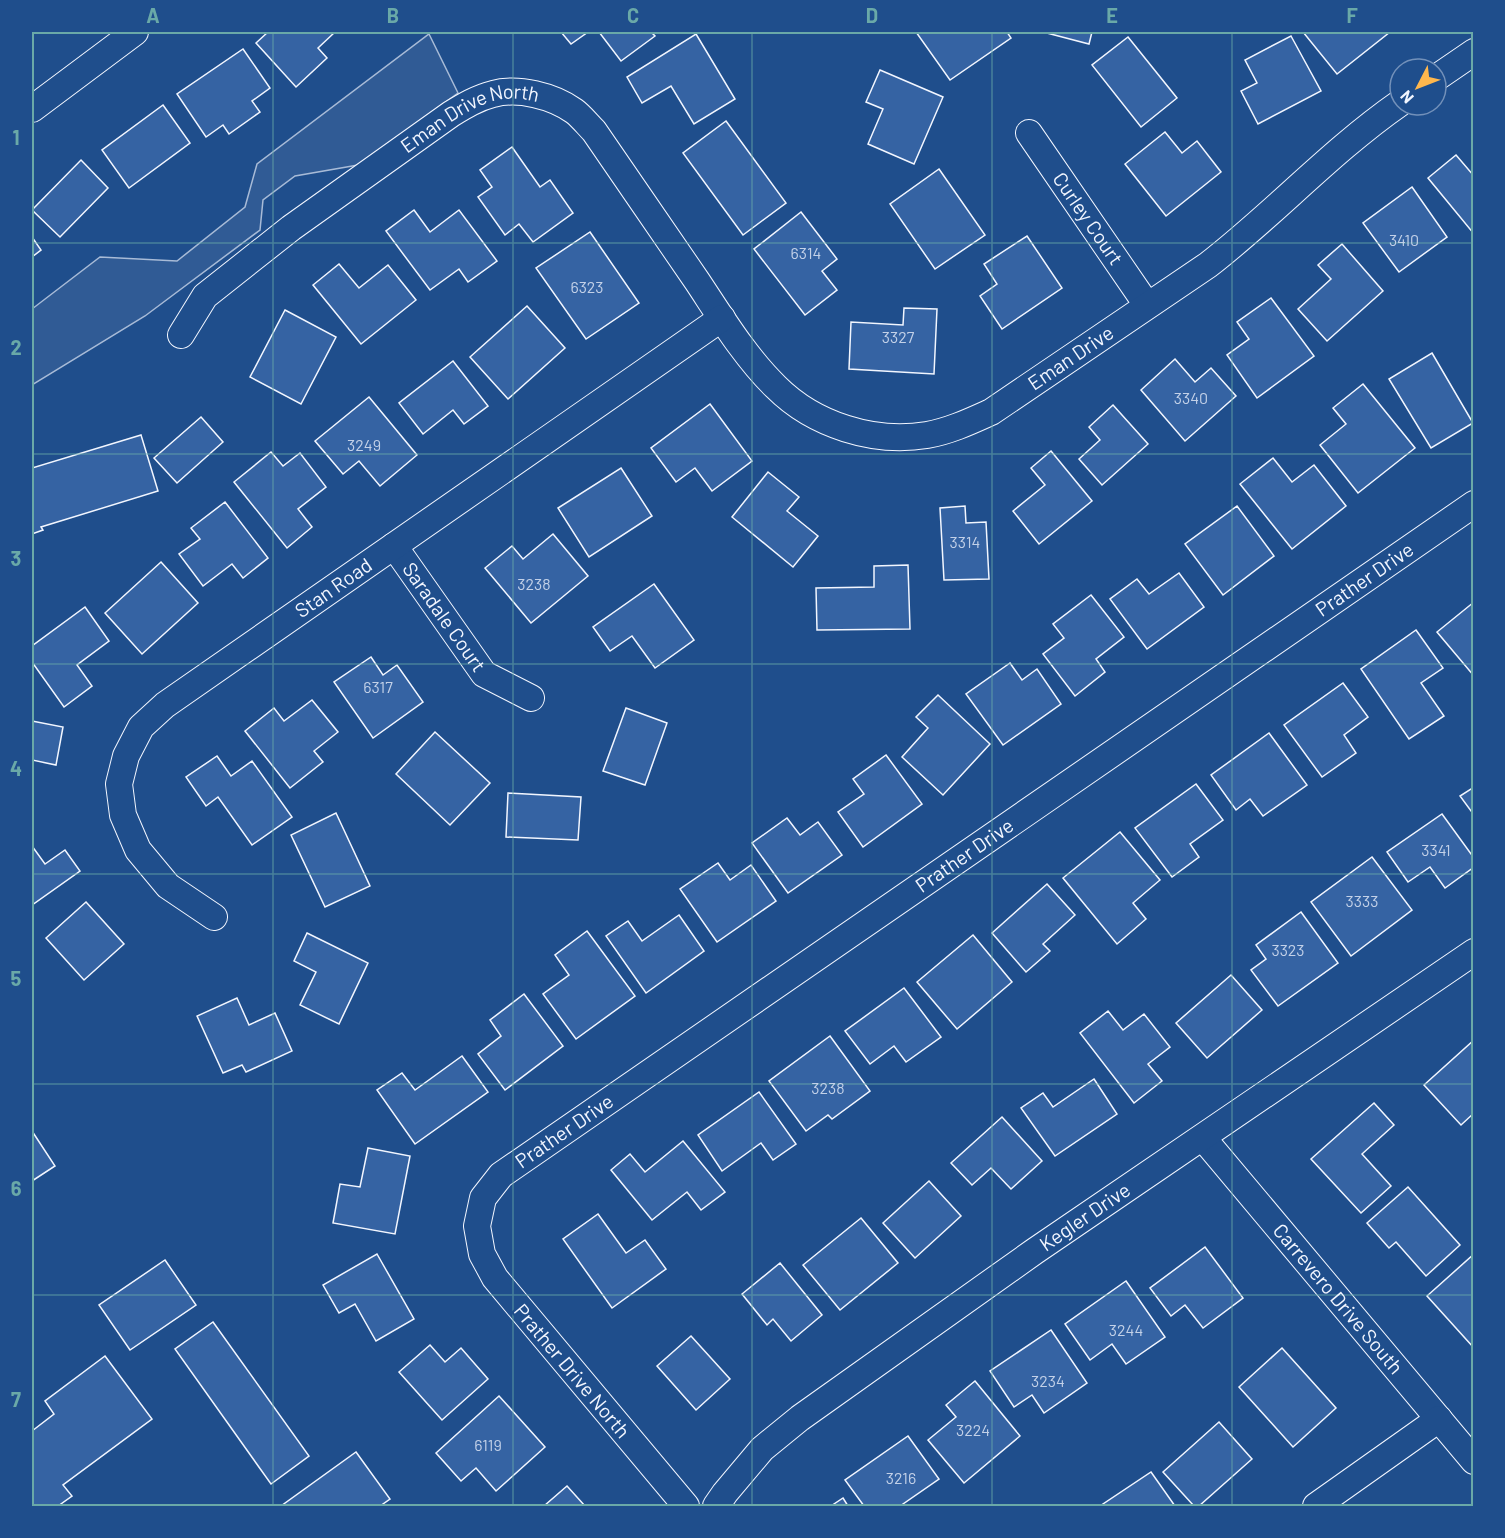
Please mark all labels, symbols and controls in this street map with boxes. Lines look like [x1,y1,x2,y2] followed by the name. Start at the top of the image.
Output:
[146,3,160,27] text: A
[387,3,399,27] text: B
[627,3,639,27] text: C
[866,3,878,27] text: D
[1106,3,1118,27] text: E
[1346,3,1358,27] text: F
[1388,57,1448,117] north arrow
[395,78,542,157] street label: Eman Drive North
[1396,87,1417,108] text: N
[12,125,20,149] text: 1
[1048,167,1129,269] street label: Curley Court
[1389,230,1419,249] house number: 3410
[791,243,821,262] house number: 6314
[570,277,604,296] house number: 6323
[1023,320,1118,395] street label: Eman Drive
[882,327,915,346] house number: 3327
[10,335,22,359] text: 2
[1174,388,1208,407] house number: 3340
[347,435,381,454] house number: 3249
[950,532,980,551] house number: 3314
[1310,536,1418,621] street label: Prather Drive
[11,546,21,570] text: 3
[290,552,376,622] street label: Stan Road
[398,557,492,676] street label: Saradale Court
[517,574,551,593] house number: 3238
[363,677,393,696] house number: 6317
[10,756,22,780] text: 4
[910,812,1018,897] street label: Prather Drive
[1421,840,1451,859] house number: 3341
[1346,891,1378,910] house number: 3333
[1271,940,1305,959] house number: 3323
[11,966,22,990] text: 5
[811,1078,845,1097] house number: 3238
[510,1088,617,1173] street label: Prather Drive
[11,1176,22,1200] text: 6
[1034,1177,1134,1256] street label: Kegler Drive
[1269,1218,1409,1378] street label: Carrevero Drive South
[510,1298,636,1442] street label: Prather Drive North
[1109,1320,1143,1339] house number: 3244
[1031,1371,1065,1390] house number: 3234
[11,1387,21,1411] text: 7
[956,1420,990,1439] house number: 3224
[474,1435,502,1454] house number: 6119
[886,1468,916,1487] house number: 3216

